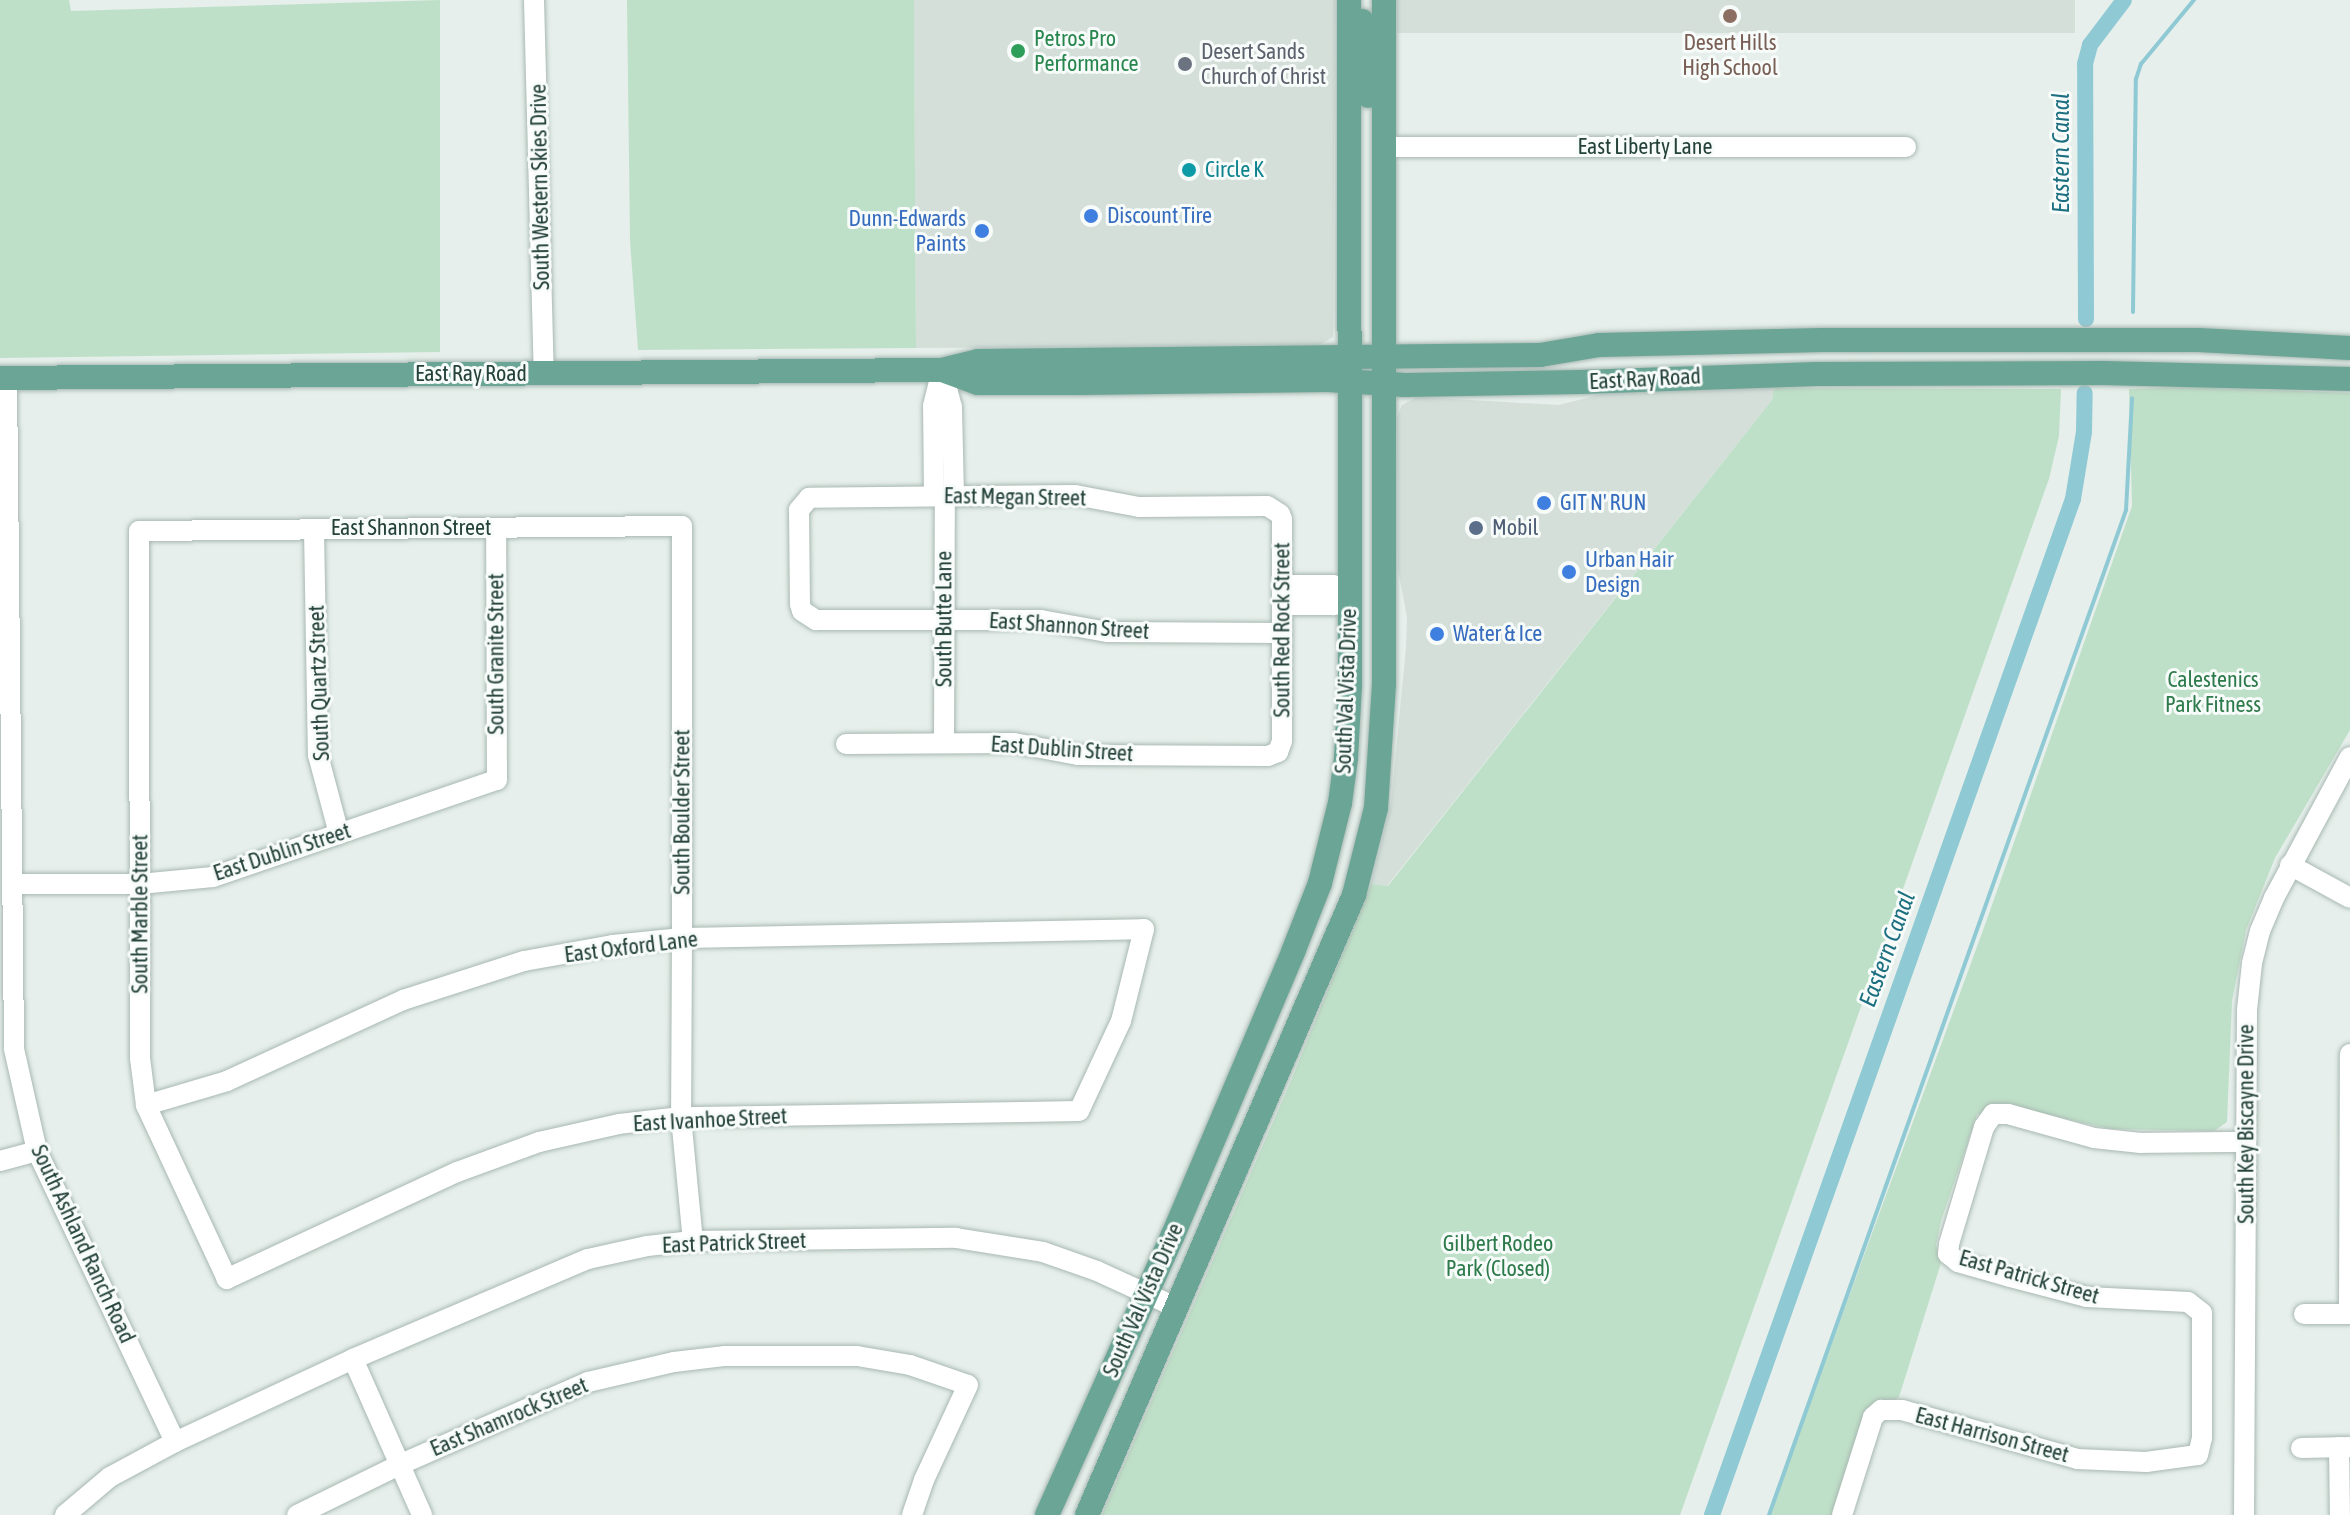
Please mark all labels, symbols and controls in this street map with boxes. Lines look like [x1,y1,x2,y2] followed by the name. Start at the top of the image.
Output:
[1721,7,1739,25] marker: Desert Hills High School
[1034,25,1139,76] place label: Petros Pro Performance
[1682,29,1778,80] place label: Desert Hills High School
[1201,38,1326,90] place label: Desert Sands Church of Christ
[1009,42,1027,60] marker: Petros Pro Performance
[1176,55,1194,73] marker: Desert Sands Church of Christ
[525,84,555,290] street label: South Western Skies Drive
[2047,93,2075,213] water label: Eastern Canal
[1578,134,1712,160] street label: East Liberty Lane
[1205,157,1264,183] place label: Circle K
[1180,161,1198,179] marker: Circle K
[1107,203,1212,229] place label: Discount Tire
[849,205,966,256] place label: Dunn-Edwards Paints
[1082,207,1100,225] marker: Discount Tire
[973,222,991,240] marker: Dunn-Edwards Paints
[415,361,527,387] street label: East Ray Road
[1588,363,1702,395] street label: East Ray Road
[943,483,1087,511] street label: East Megan Street
[1560,490,1647,516] place label: GIT N' RUN
[1535,494,1553,512] marker: GIT N' RUN
[331,515,491,541] street label: East Shannon Street
[1492,515,1538,541] place label: Mobil
[1467,519,1485,537] marker: Mobil
[1269,543,1295,717] street label: South Red Rock Street
[1585,546,1673,598] place label: Urban Hair Design
[931,551,957,687] street label: South Butte Lane
[1560,563,1578,581] marker: Urban Hair Design
[483,573,509,735] street label: South Granite Street
[303,605,335,761] street label: South Quartz Street
[988,607,1150,645] street label: East Shannon Street
[1330,608,1362,774] street label: South Val Vista Drive
[1453,621,1542,647] place label: Water & Ice
[1428,625,1446,643] marker: Water & Ice
[2165,666,2261,718] park label: Calestenics Park Fitness
[669,729,695,895] street label: South Boulder Street
[990,731,1134,767] street label: East Dublin Street
[210,817,354,887] street label: East Dublin Street
[127,835,153,993] street label: South Marble Street
[1853,887,1921,1011] water label: Eastern Canal
[563,926,699,968] street label: East Oxford Lane
[2233,1024,2259,1224] street label: South Key Biscayne Drive
[632,1103,788,1137] street label: East Ivanhoe Street
[26,1141,140,1347] street label: South Ashland Ranch Road
[1097,1219,1189,1381] street label: South Val Vista Drive
[661,1227,807,1259] street label: East Patrick Street
[1443,1230,1553,1282] park label: Gilbert Rodeo Park (Closed)
[1956,1244,2102,1310] street label: East Patrick Street
[426,1372,592,1462] street label: East Shamrock Street
[1912,1402,2072,1468] street label: East Harrison Street

